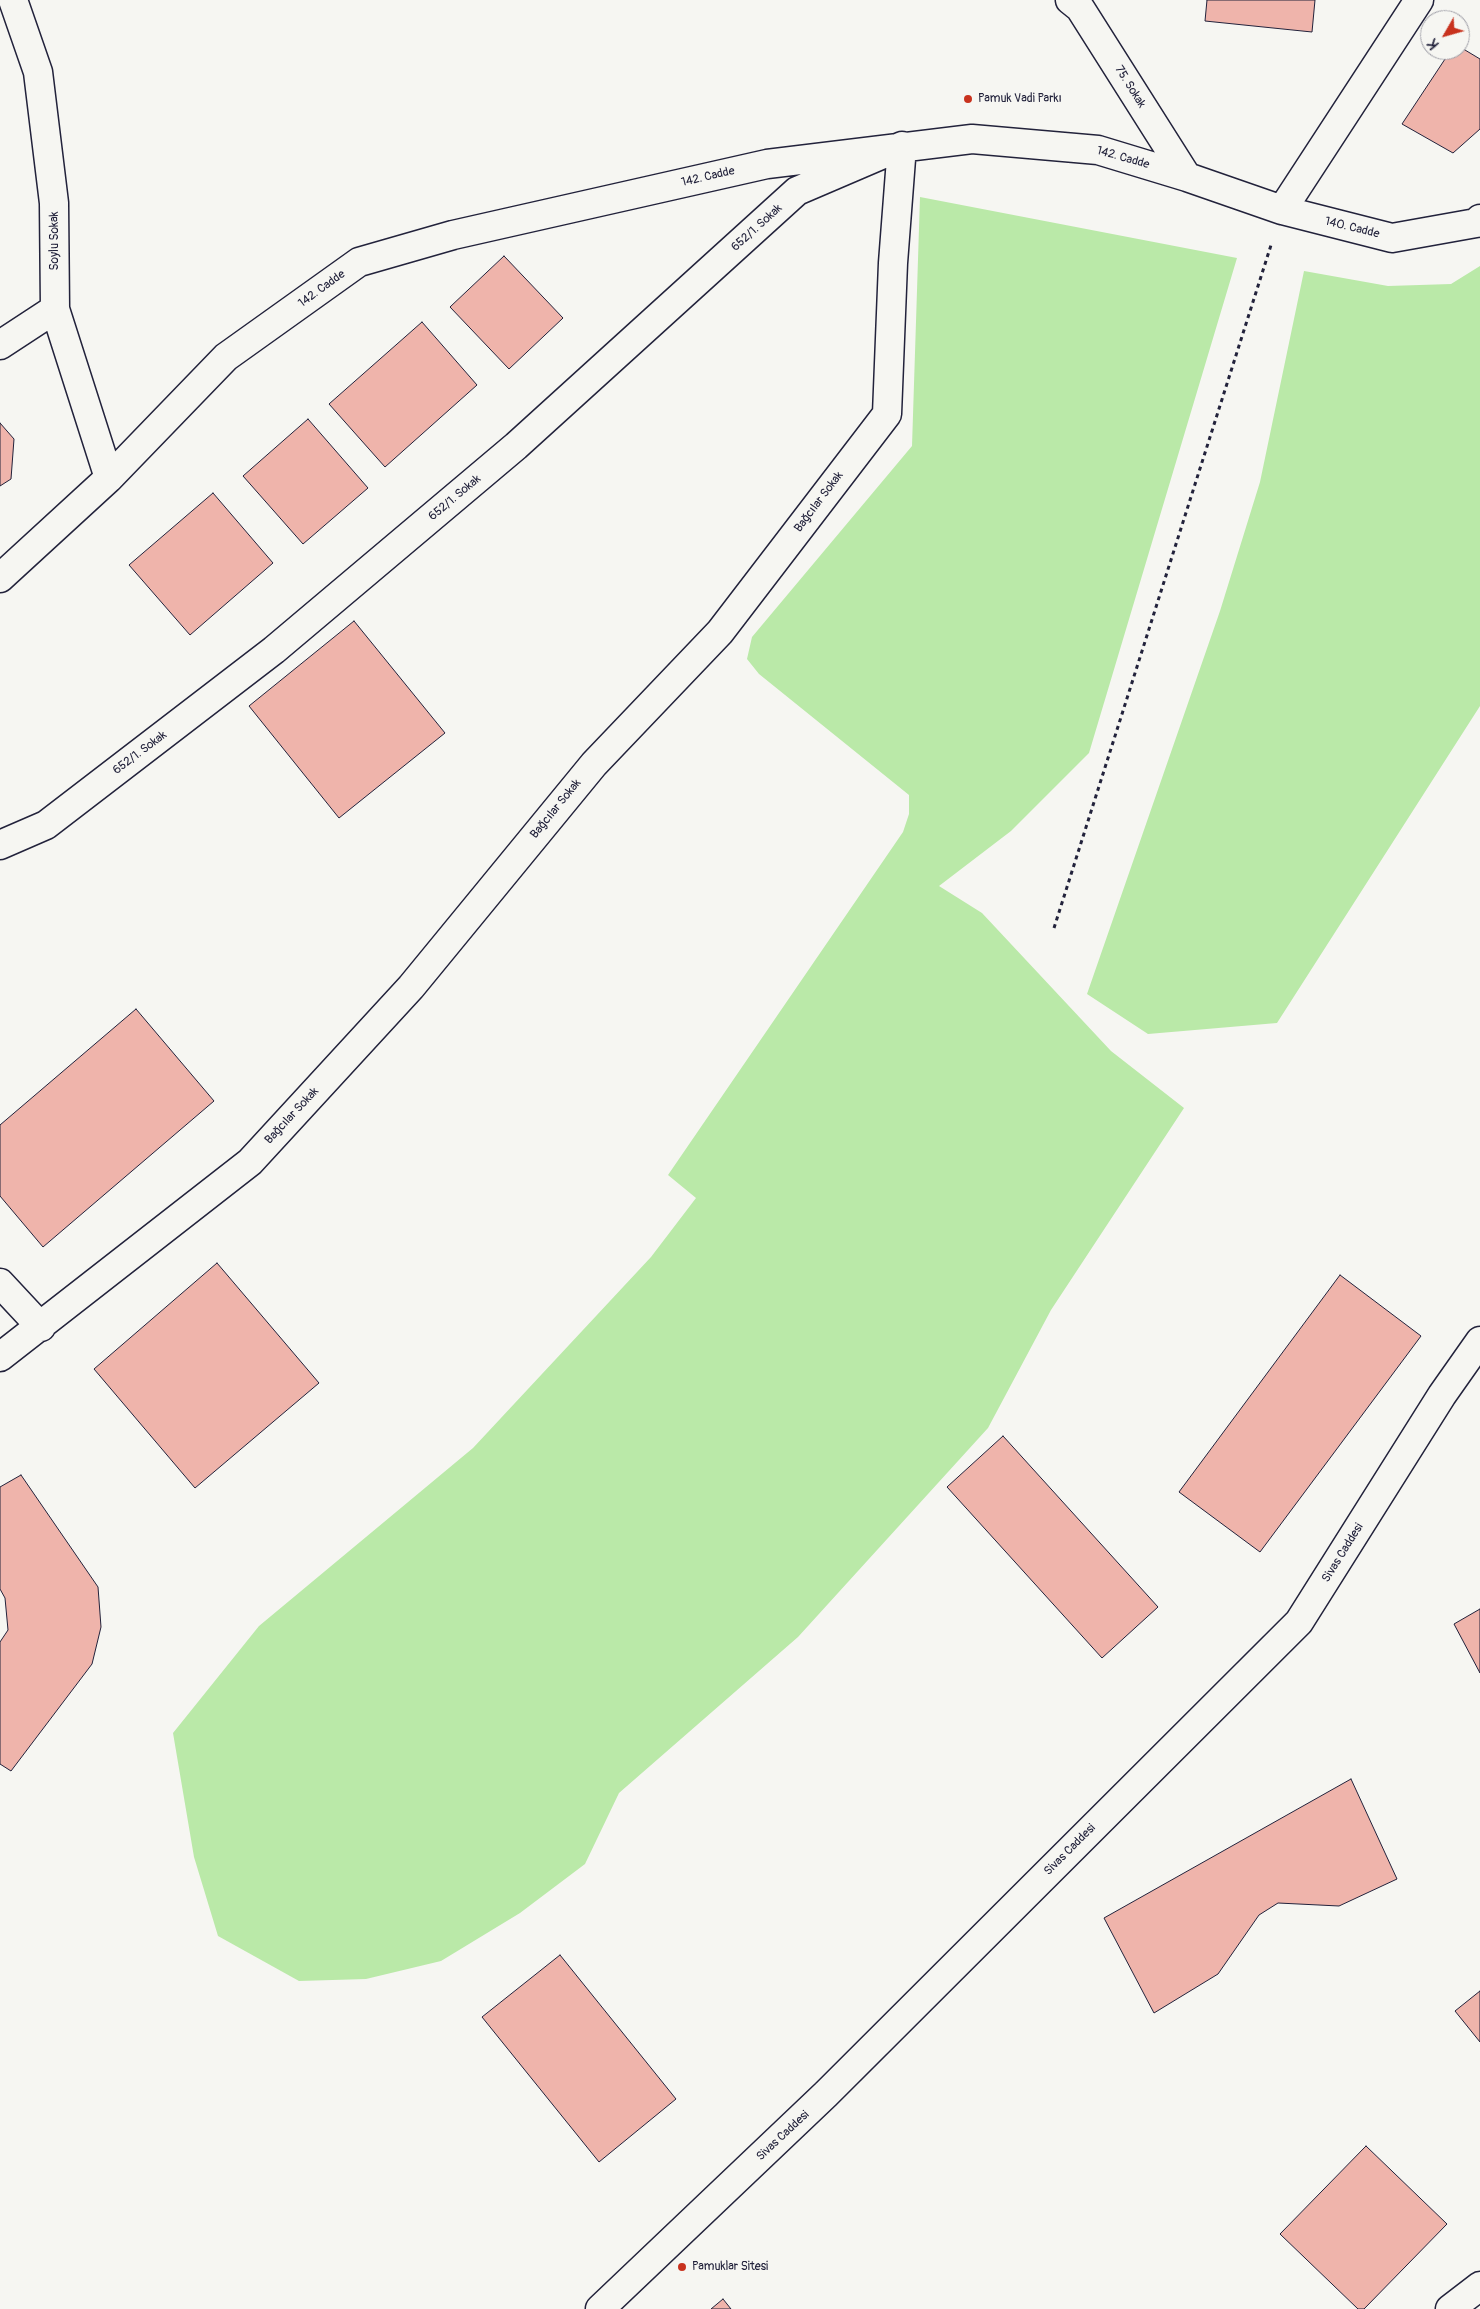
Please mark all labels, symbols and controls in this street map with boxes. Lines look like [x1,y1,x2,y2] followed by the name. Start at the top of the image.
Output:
[1420,10,1470,60] north arrow
[1424,35,1443,52] text: K
[1111,63,1149,111] street label: 75. Sokak
[978,92,1062,106] place label: Pamuk Vadi Parkı
[962,93,974,105] marker: Pamuk Vadi Parkı
[1095,144,1151,172] street label: 142. Cadde
[680,164,736,190] street label: 142. Cadde
[729,201,785,255] street label: 652/1. Sokak
[48,211,62,271] street label: Soylu Sokak
[1323,214,1381,242] street label: 140. Cadde
[296,267,348,311] street label: 142. Cadde
[791,469,847,535] street label: Bağcılar Sokak
[426,472,484,524] street label: 652/1. Sokak
[110,728,170,778] street label: 652/1. Sokak
[528,776,584,842] street label: Bağcılar Sokak
[262,1085,322,1147] street label: Bağcılar Sokak
[1319,1521,1367,1585] street label: Sivas Caddesi
[1041,1821,1099,1879] street label: Sivas Caddesi
[754,2108,812,2164] street label: Sivas Caddesi
[692,2260,768,2274] place label: Pamuklar Sitesi
[676,2261,688,2273] marker: Pamuklar Sitesi

